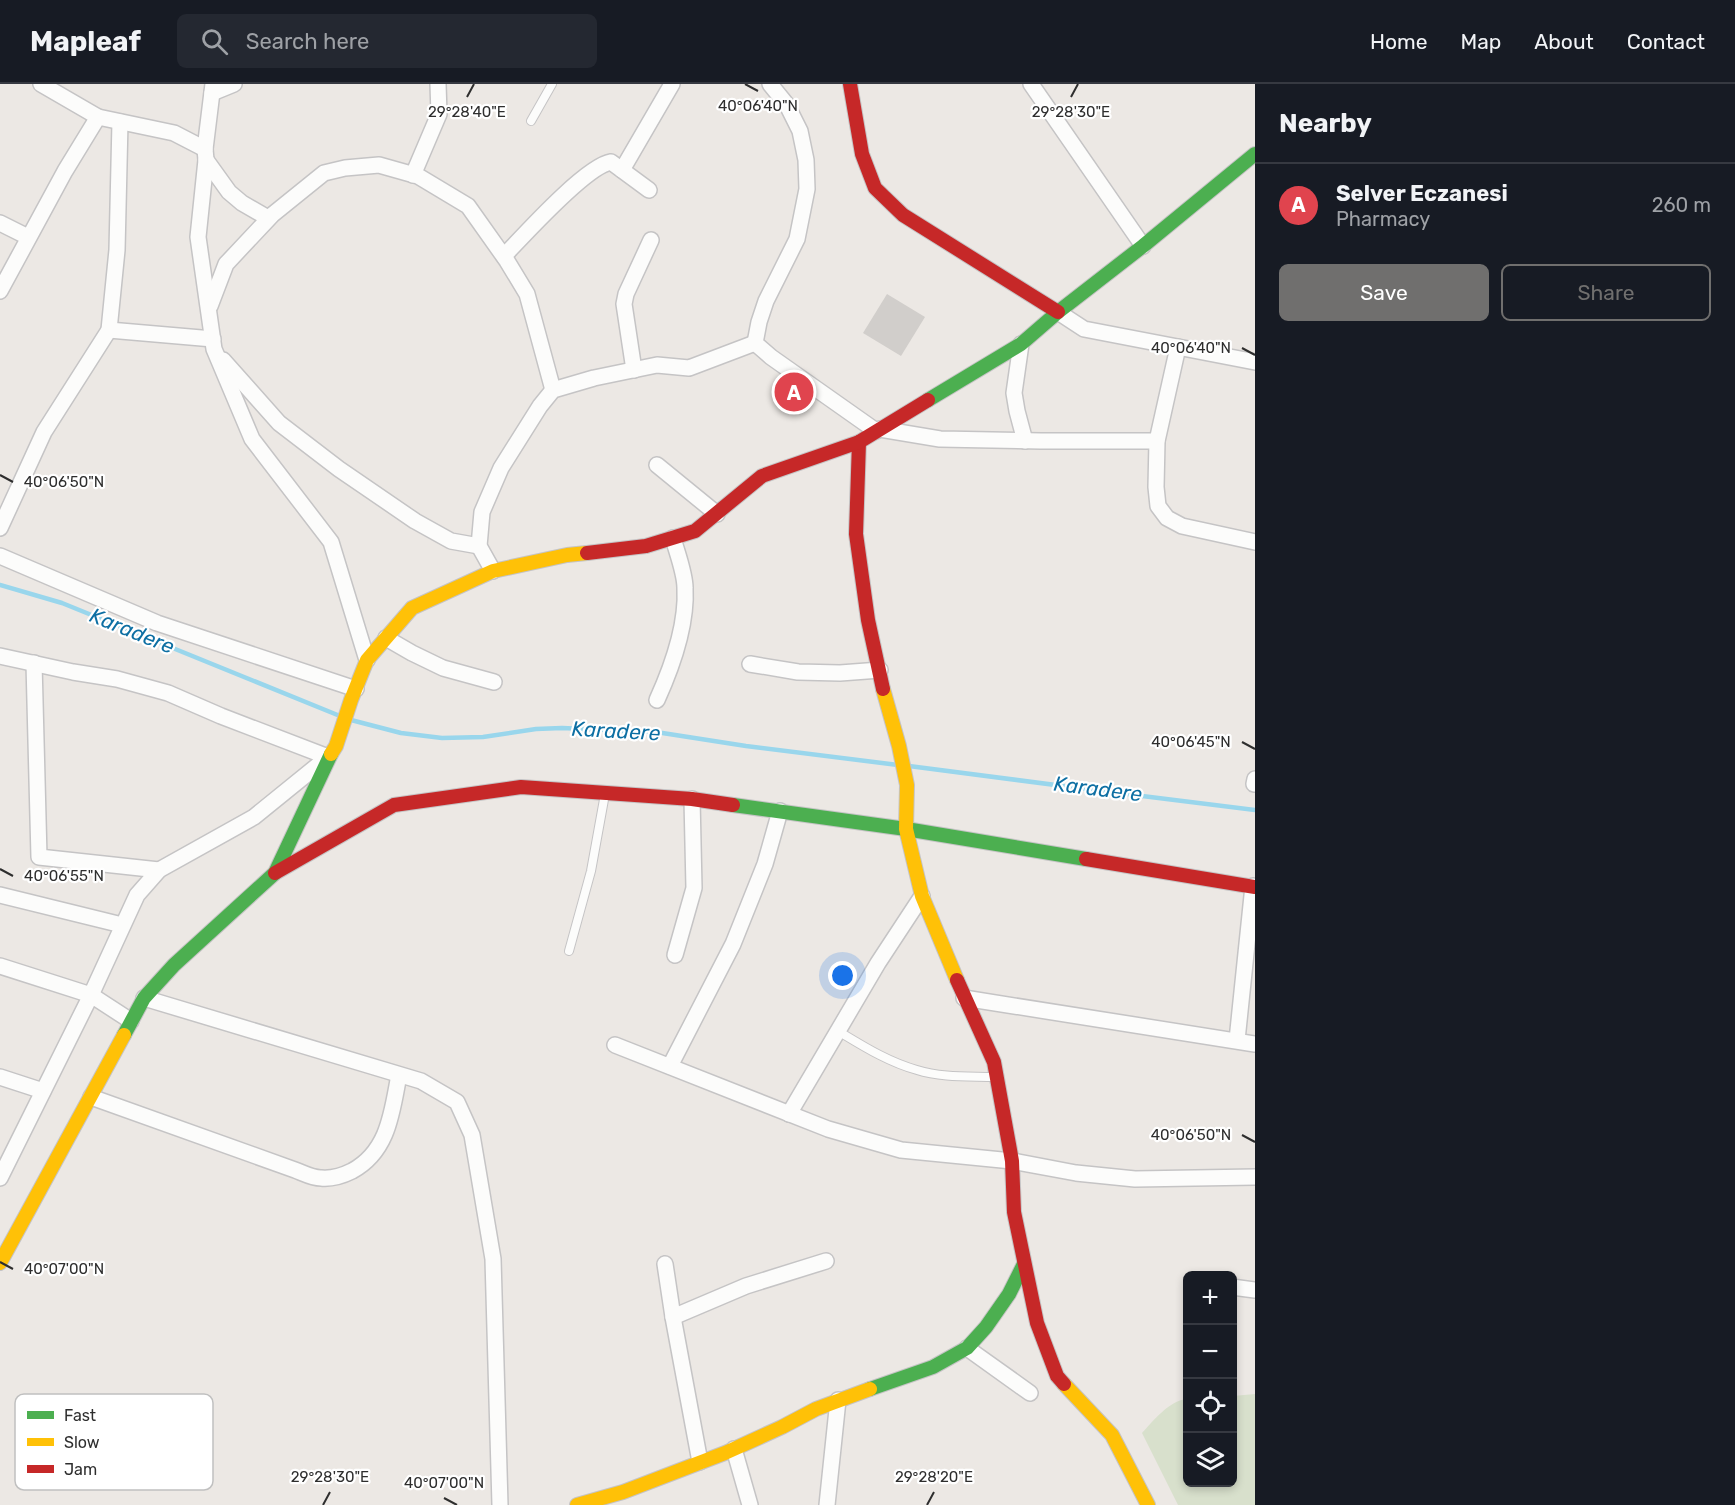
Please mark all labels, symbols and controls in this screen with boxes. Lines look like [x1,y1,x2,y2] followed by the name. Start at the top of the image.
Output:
[177,14,597,68] search box
[30,25,141,58] text: Mapleaf
[198,25,231,58] icon: search
[246,28,369,55] text: Search here
[1370,29,1427,54] text: Home
[1460,29,1501,54] text: Map
[1534,29,1594,54] text: About
[1627,29,1705,54] text: Contact
[718,97,798,115] text: 40°06'40"N
[428,103,506,121] text: 29°28'40"E
[1032,103,1110,121] text: 29°28'30"E
[1279,108,1372,139] text: Nearby
[1336,180,1508,207] text: Selver Eczanesi
[1291,193,1306,217] text: A
[1652,193,1711,217] text: 260 m
[1336,207,1430,231] text: Pharmacy
[1279,264,1489,321] button: Save
[1501,264,1711,321] button: Share
[1151,339,1231,357] text: 40°06'40"N
[774,370,814,414] pin: A
[24,473,104,491] text: 40°06'50"N
[86,602,178,659] water label: Karadere
[571,716,661,745] water label: Karadere
[1151,733,1231,751] text: 40°06'45"N
[1052,771,1144,806] water label: Karadere
[24,867,104,885] text: 40°06'55"N
[828,961,857,990] your location
[1151,1126,1231,1144] text: 40°06'50"N
[24,1260,104,1278] text: 40°07'00"N
[1183,1271,1237,1487] map controls
[1183,1271,1237,1325] button: +
[1183,1325,1237,1379] button: −
[1183,1379,1237,1433] button: locate
[15,1394,213,1490] legend
[64,1406,96,1425] text: Fast
[64,1433,100,1452] text: Slow
[1183,1433,1237,1487] button: layers
[64,1460,97,1479] text: Jam
[291,1468,369,1486] text: 29°28'30"E
[895,1468,973,1486] text: 29°28'20"E
[404,1474,484,1492] text: 40°07'00"N

